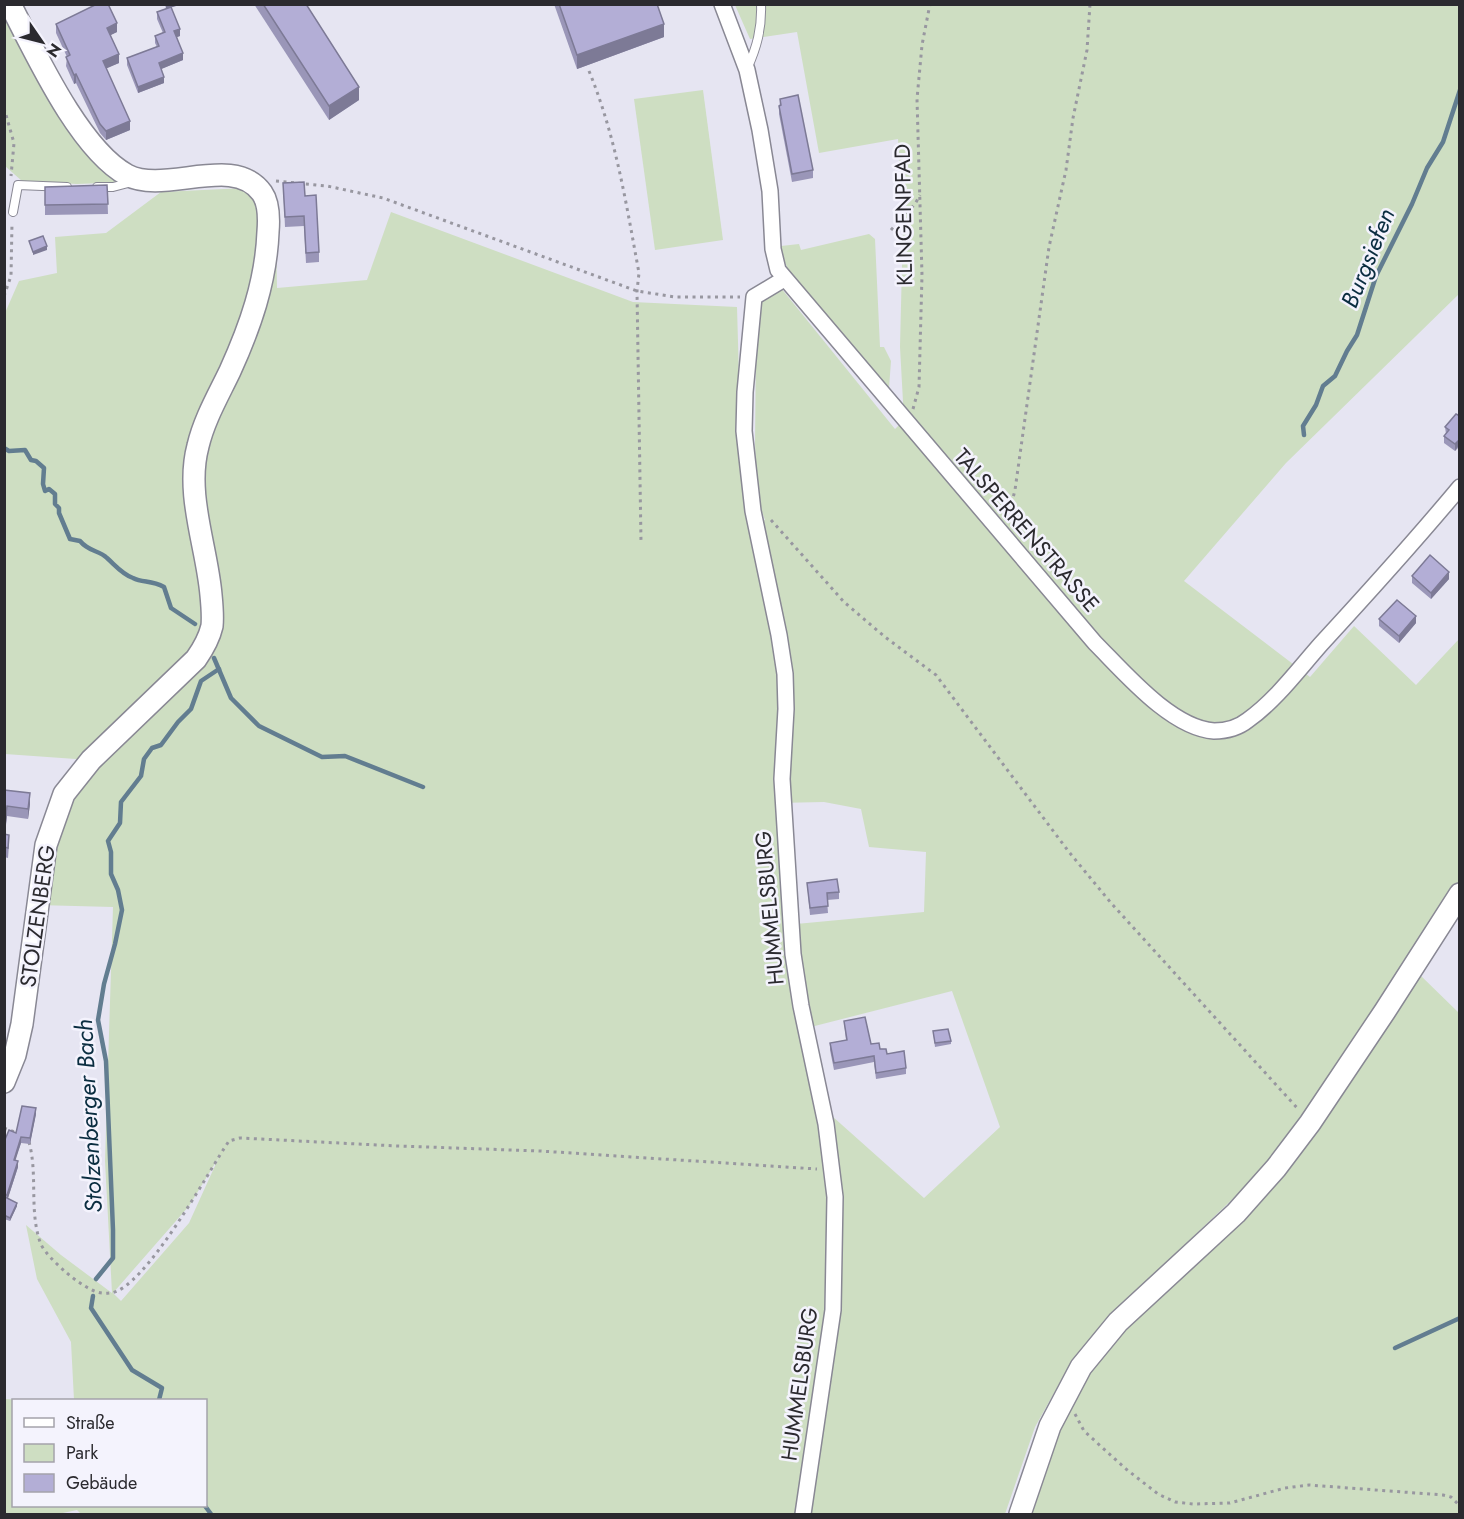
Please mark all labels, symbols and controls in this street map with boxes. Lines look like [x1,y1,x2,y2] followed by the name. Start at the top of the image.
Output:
[12,12,72,72] north arrow
[41,39,67,62] text: N
[886,144,920,286] street label: KLINGENPFAD
[1332,203,1403,313] water label: Burgsiefen
[947,441,1107,619] street label: TALSPERRENSTRASSE
[746,830,792,986] street label: HUMMELSBURG
[11,843,63,989] street label: STOLZENBERG
[66,1018,111,1214] water label: Stolzenberger Bach
[772,1305,826,1463] street label: HUMMELSBURG
[12,1399,207,1507] legend
[66,1410,114,1436] text: Straße
[66,1440,98,1466] text: Park
[66,1470,137,1496] text: Gebäude

